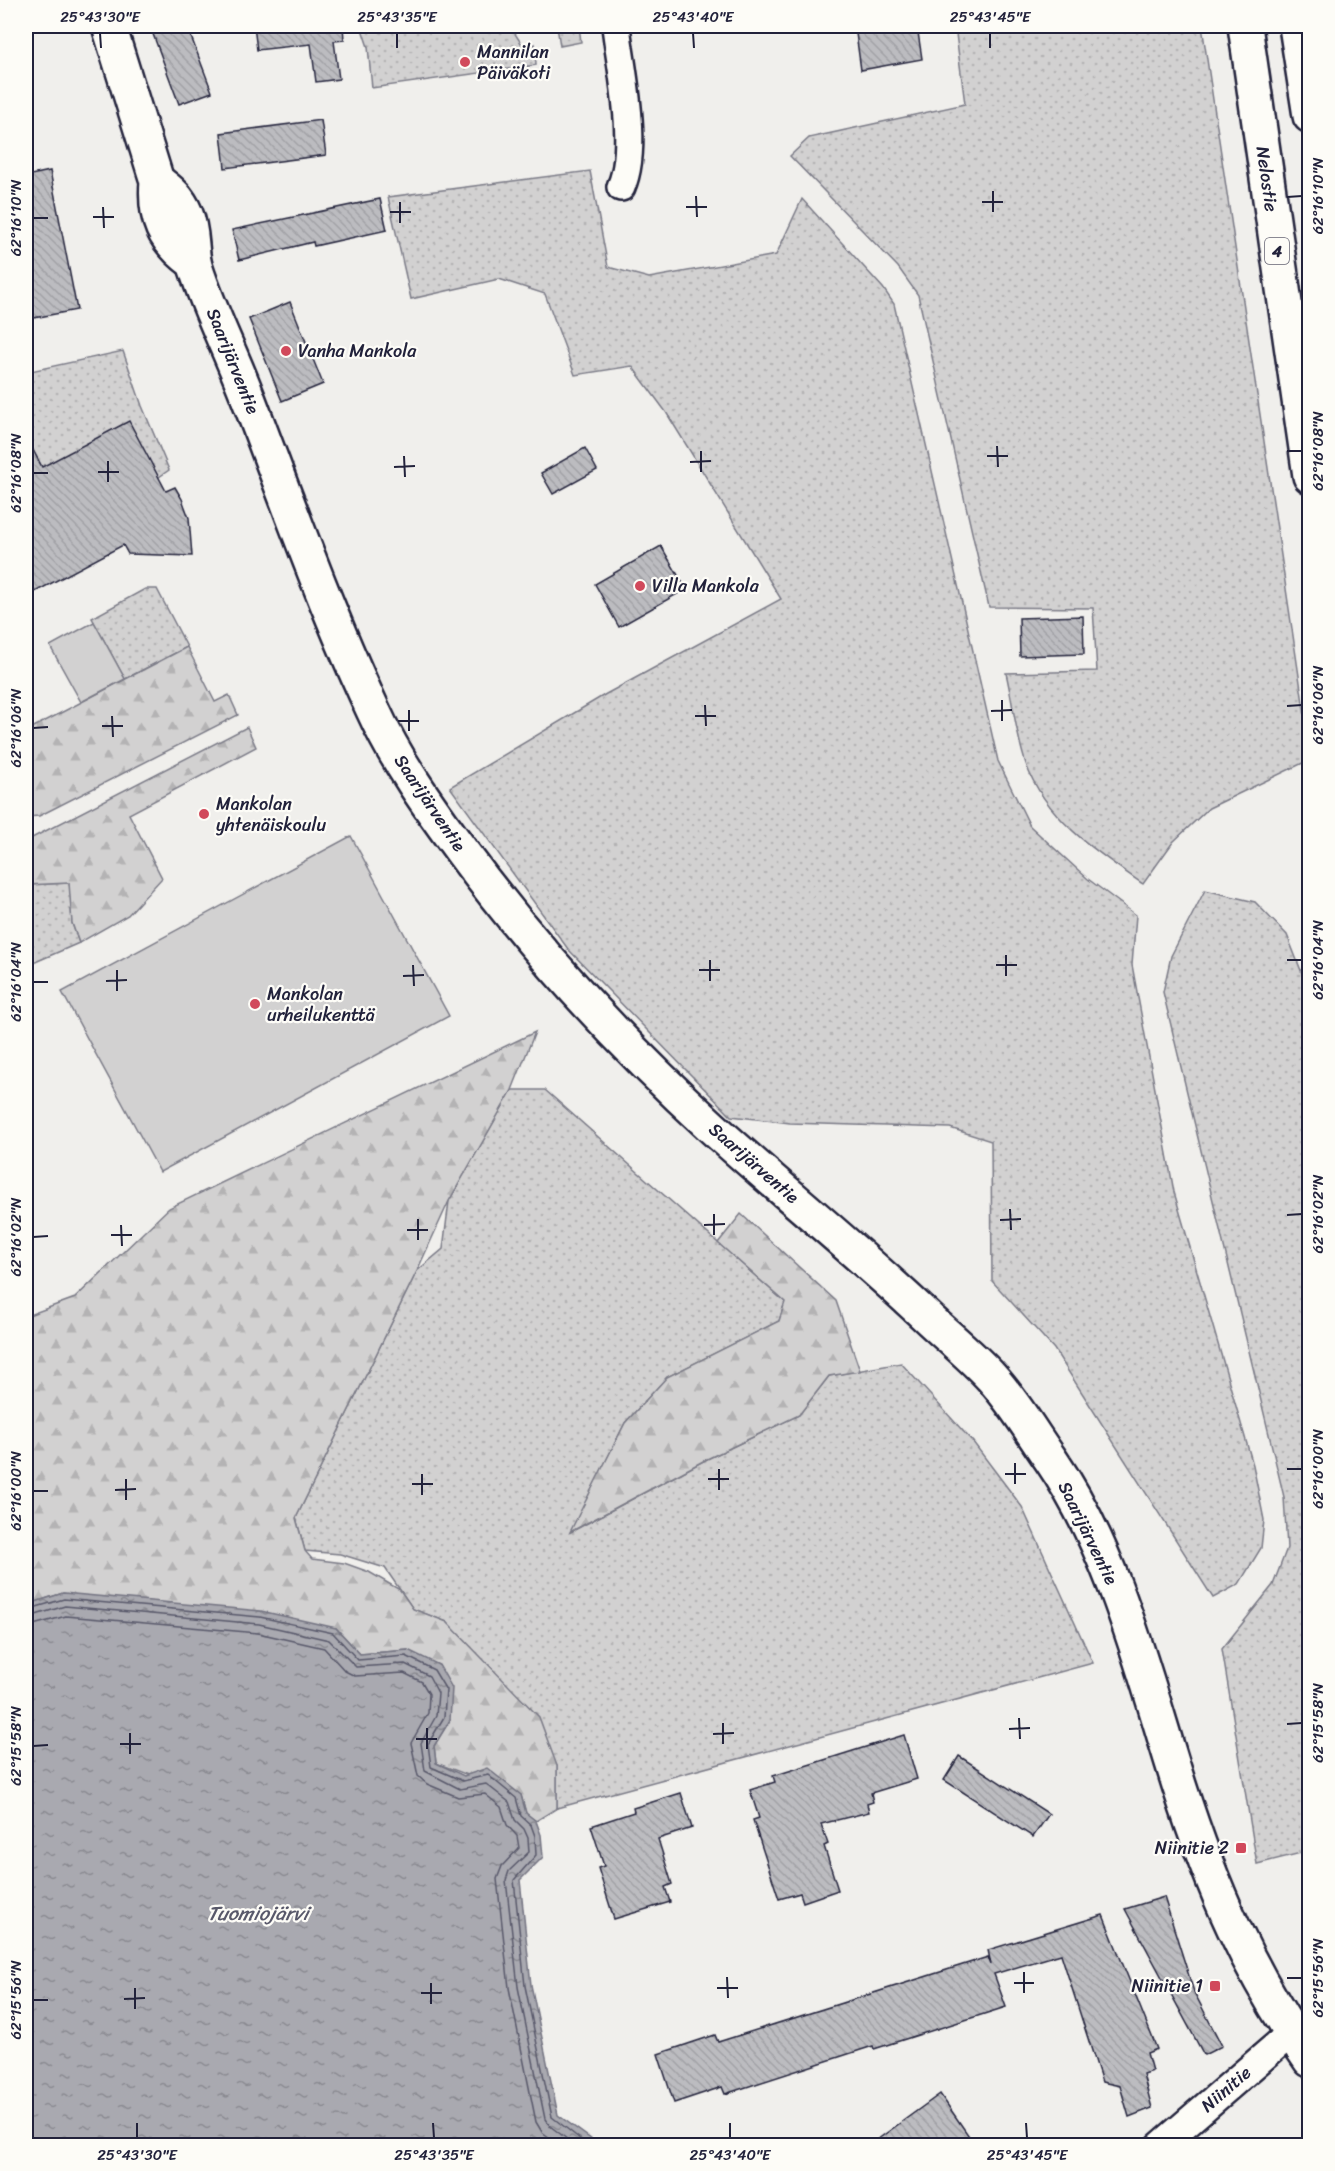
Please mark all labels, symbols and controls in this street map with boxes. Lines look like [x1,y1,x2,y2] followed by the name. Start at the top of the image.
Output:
[60,4,142,30] text: 25°43'30"E
[357,4,438,30] text: 25°43'35"E
[653,4,735,30] text: 25°43'40"E
[950,4,1032,30] text: 25°43'45"E
[477,36,551,89] place label: Mannilan Päiväkoti
[458,55,472,69] marker: Mannilan Päiväkoti
[1247,144,1287,214] street label: Nelostie
[1305,157,1331,234] text: 62°16'10"N
[3,179,29,256] text: 62°16'10"N
[1265,238,1289,264] road number: 4
[197,303,269,419] street label: Saarijärventie
[298,335,417,367] place label: Vanha Mankola
[279,344,293,358] marker: Vanha Mankola
[1305,411,1331,491] text: 62°16'08"N
[3,433,29,513] text: 62°16'08"N
[652,570,760,602] place label: Villa Mankola
[633,579,647,593] marker: Villa Mankola
[1305,665,1331,744] text: 62°16'06"N
[3,688,29,767] text: 62°16'06"N
[385,748,475,859] street label: Saarijärventie
[216,788,327,841] place label: Mankolan yhtenäiskoulu
[197,807,211,821] marker: Mankolan yhtenäiskoulu
[1305,920,1331,1000] text: 62°16'04"N
[3,942,29,1022] text: 62°16'04"N
[267,978,376,1031] place label: Mankolan urheilukenttä
[248,997,262,1011] marker: Mankolan urheilukenttä
[701,1114,807,1212] street label: Saarijärventie
[1305,1174,1331,1253] text: 62°16'02"N
[3,1197,29,1276] text: 62°16'02"N
[1305,1429,1331,1509] text: 62°16'00"N
[3,1451,29,1531] text: 62°16'00"N
[1049,1476,1127,1591] street label: Saarijärventie
[1305,1683,1331,1763] text: 62°15'58"N
[3,1706,29,1786] text: 62°15'58"N
[1155,1832,1229,1864] place label: Niinitie 2
[1234,1841,1248,1855] marker: Niinitie 2
[208,1896,313,1931] water label: Tuomiojärvi
[1305,1938,1331,2018] text: 62°15'56"N
[3,1960,29,2040] text: 62°15'56"N
[1131,1970,1203,2002] place label: Niinitie 1
[1208,1979,1222,1993] marker: Niinitie 1
[1193,2058,1259,2120] street label: Niinitie
[97,2142,179,2168] text: 25°43'30"E
[394,2142,475,2168] text: 25°43'35"E
[690,2142,772,2168] text: 25°43'40"E
[987,2142,1069,2168] text: 25°43'45"E

